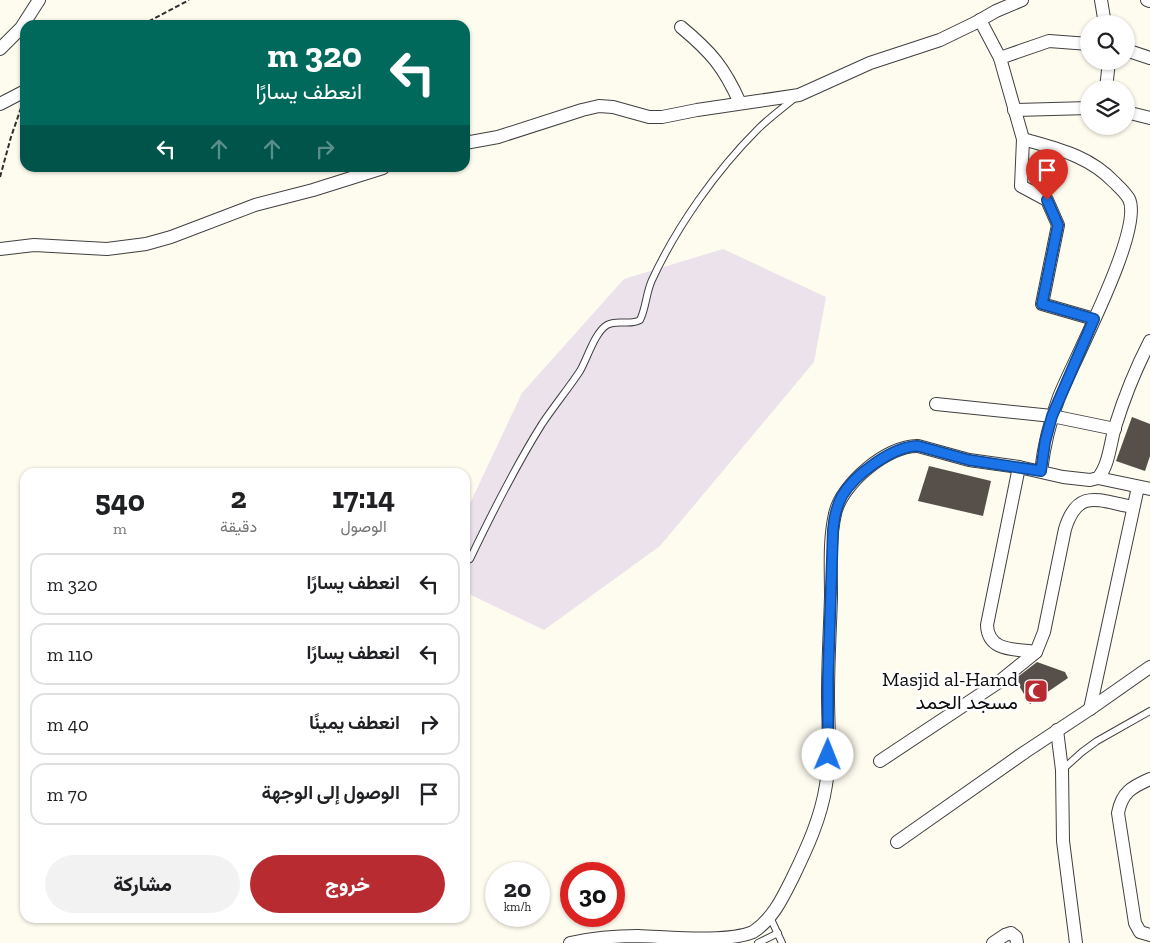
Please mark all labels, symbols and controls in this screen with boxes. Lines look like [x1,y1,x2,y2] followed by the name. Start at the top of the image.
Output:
[1080,15,1135,135] map controls
[1080,15,1135,70] button: search
[267,34,362,76] text: 320 m
[380,40,445,105] icon: left
[255,78,362,105] text: انعطف يسارًا
[1080,80,1135,135] button: layers
[152,135,180,163] icon: left
[205,135,233,163] icon: ahead
[258,135,286,163] icon: ahead
[311,135,339,163] icon: right
[1026,149,1068,200] pin
[1033,156,1061,184] icon: arrive
[230,480,247,516] text: 2
[332,480,395,516] text: 17:14
[95,483,145,519] text: 540
[220,517,257,536] text: دقيقة
[340,517,387,536] text: الوصول
[113,519,127,538] text: m
[415,570,443,598] icon: left
[307,571,400,594] text: انعطف يسارًا
[47,573,98,596] text: 320 m
[415,640,443,668] icon: left
[307,641,400,664] text: انعطف يسارًا
[47,643,93,666] text: 110 m
[882,667,1018,714] place label: Masjid al-Hamd مسجد الحمد
[1023,678,1049,704] mosque icon: Masjid al-Hamd مسجد الحمد
[415,710,443,738] icon: right
[309,711,400,734] text: انعطف يمينًا
[47,713,89,736] text: 40 m
[801,728,853,780] position arrow
[415,780,443,808] icon: arrive
[262,781,400,804] text: الوصول إلى الوجهة
[47,783,88,806] text: 70 m
[45,855,240,913] button: مشاركة
[250,855,445,913] button: خروج
[560,862,625,927] speed limit sign: 30
[504,873,531,903] text: 20
[504,900,531,914] text: km/h

